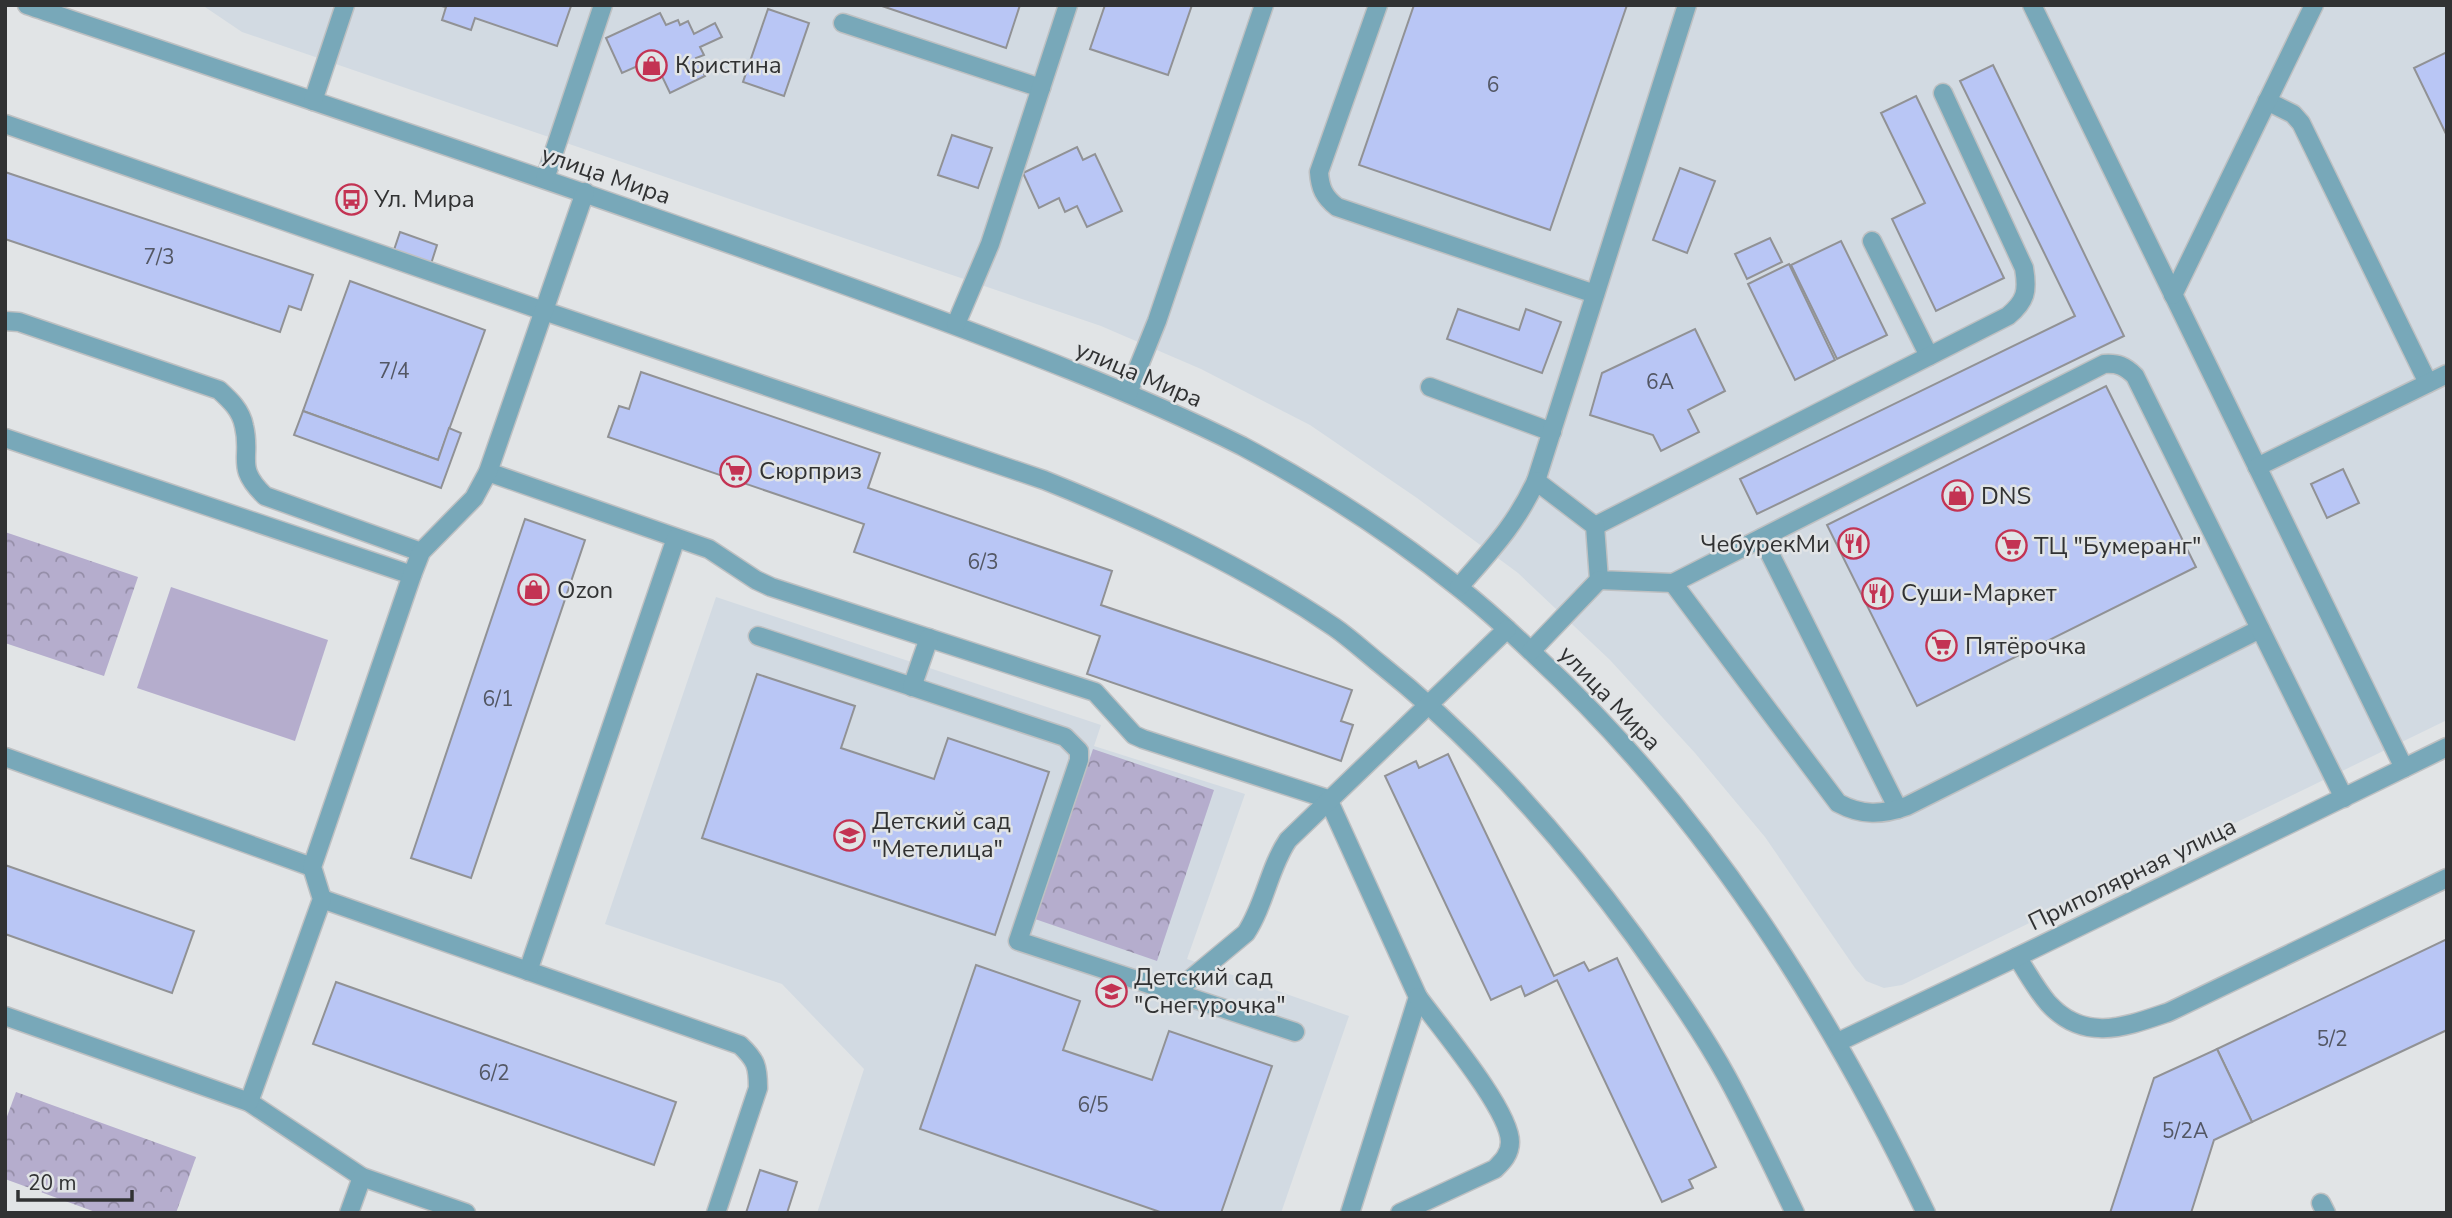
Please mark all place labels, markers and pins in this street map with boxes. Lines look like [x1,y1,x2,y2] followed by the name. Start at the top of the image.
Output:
[635,48,669,82] shop icon: Кристина
[675,49,782,81] place label: Кристина
[334,182,368,216] bus stop icon: Ул. Мира
[373,183,475,215] place label: Ул. Мира
[719,454,753,488] supermarket icon: Сюрприз
[759,455,862,487] place label: Сюрприз
[1941,479,1975,513] shop icon: DNS
[1981,480,2031,512] place label: DNS
[1836,527,1870,561] restaurant icon: ЧебурекМи
[1700,528,1830,560] place label: ЧебурекМи
[1994,529,2028,563] supermarket icon: ТЦ "Бумеранг"
[2034,530,2201,562] place label: ТЦ "Бумеранг"
[517,573,551,607] shop icon: Ozon
[557,574,613,606] place label: Ozon
[1861,576,1895,610] restaurant icon: Суши-Маркет
[1901,577,2057,609] place label: Суши-Маркет
[1925,629,1959,663] supermarket icon: Пятёрочка
[1965,630,2086,662] place label: Пятёрочка
[872,805,1011,865] place label: Детский сад "Метелица"
[832,818,866,852] school or university icon: Детский сад "Метелица"
[1134,961,1286,1021] place label: Детский сад "Снегурочка"
[1094,974,1128,1008] school or university icon: Детский сад "Снегурочка"

